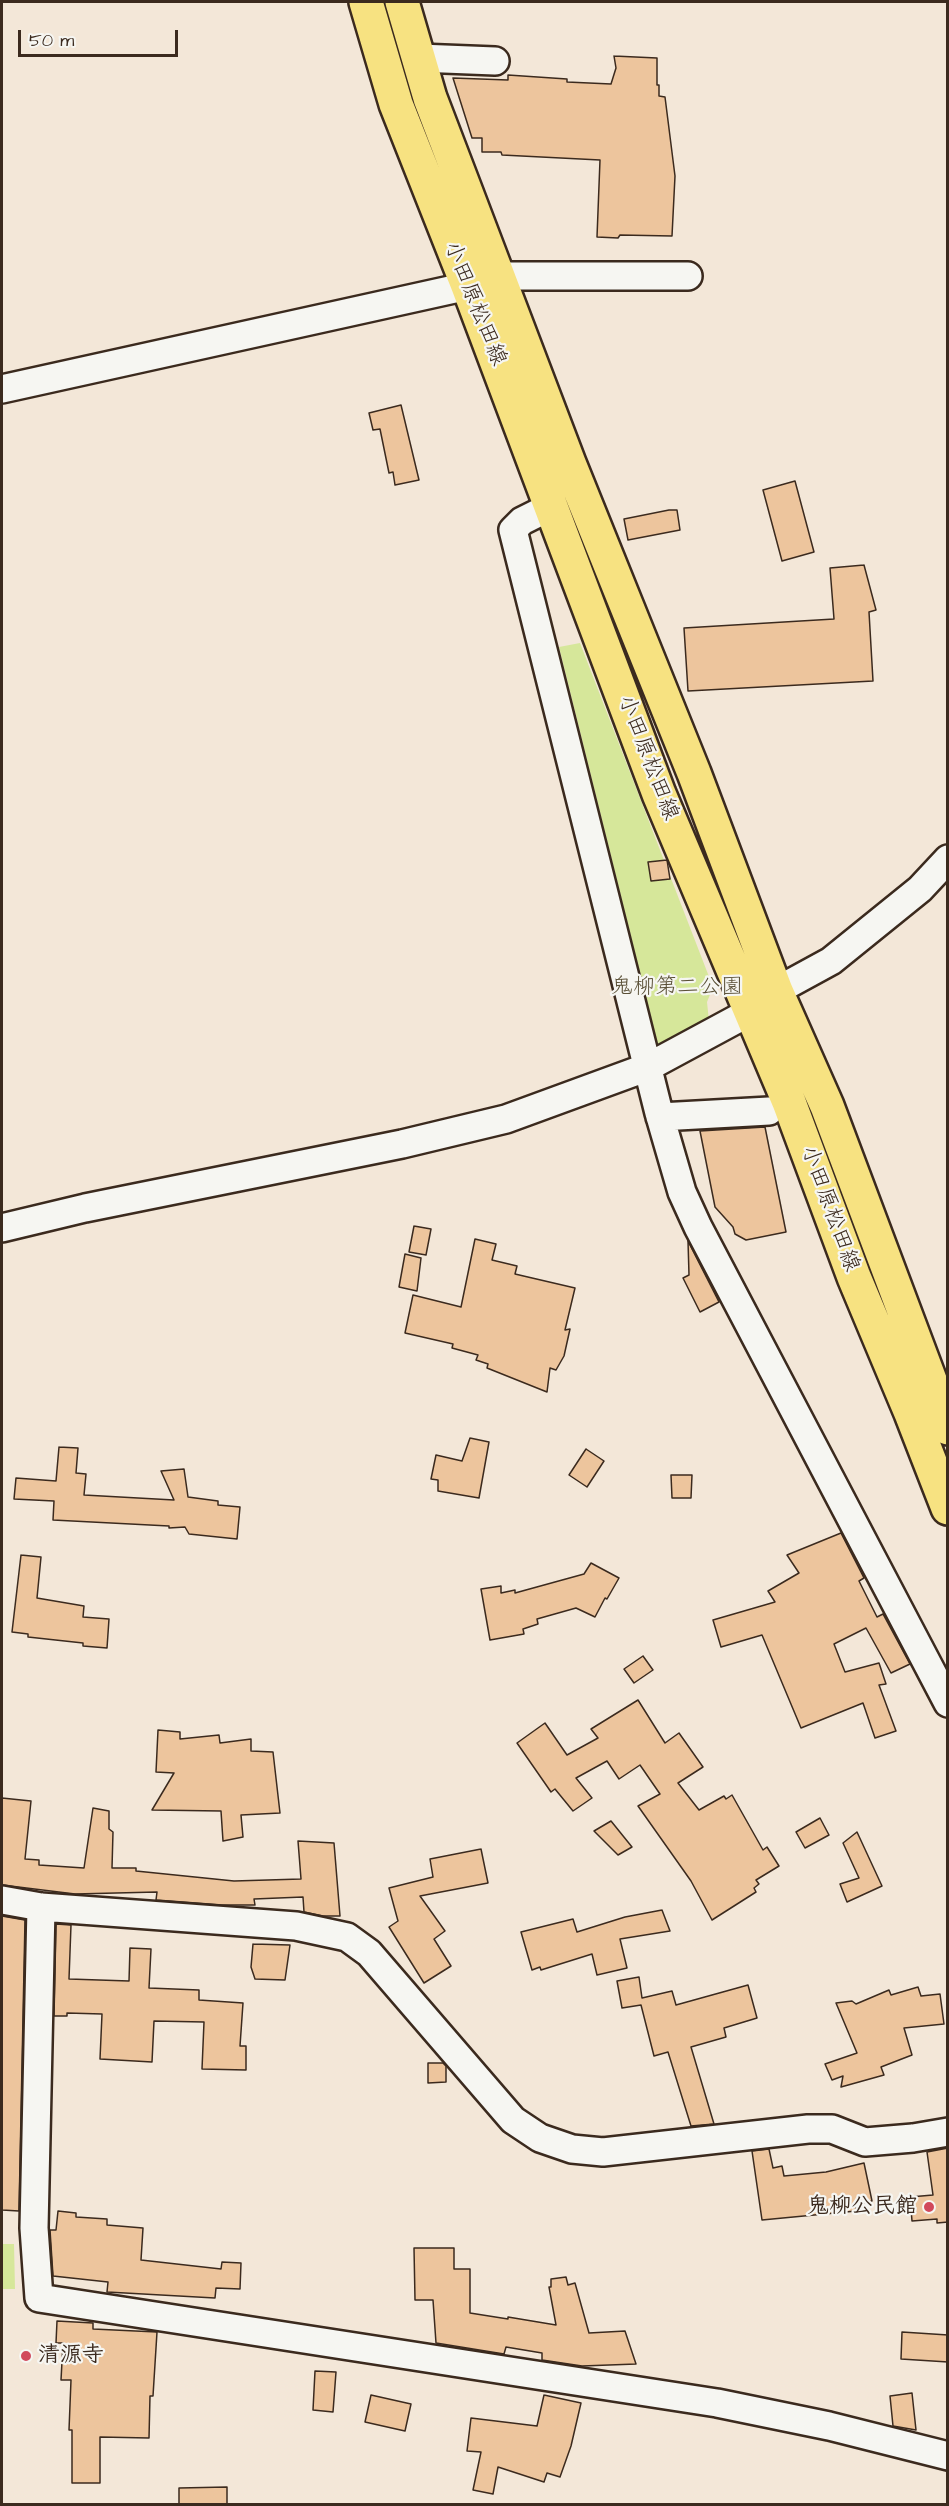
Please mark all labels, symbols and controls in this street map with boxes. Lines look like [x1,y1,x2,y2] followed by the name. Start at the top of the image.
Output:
[21,18,182,56] scale bar
[29,28,74,53] text: 50 m
[437,238,511,370] street label: 小田原松田線
[611,692,683,824] street label: 小田原松田線
[611,975,743,1001] park label: 鬼柳第二公園
[794,1142,864,1276] street label: 小田原松田線
[807,2194,917,2220] place label: 鬼柳公民館
[922,2200,936,2214] marker: 鬼柳公民館
[38,2343,104,2369] place label: 清源寺
[19,2349,33,2363] marker: 清源寺

